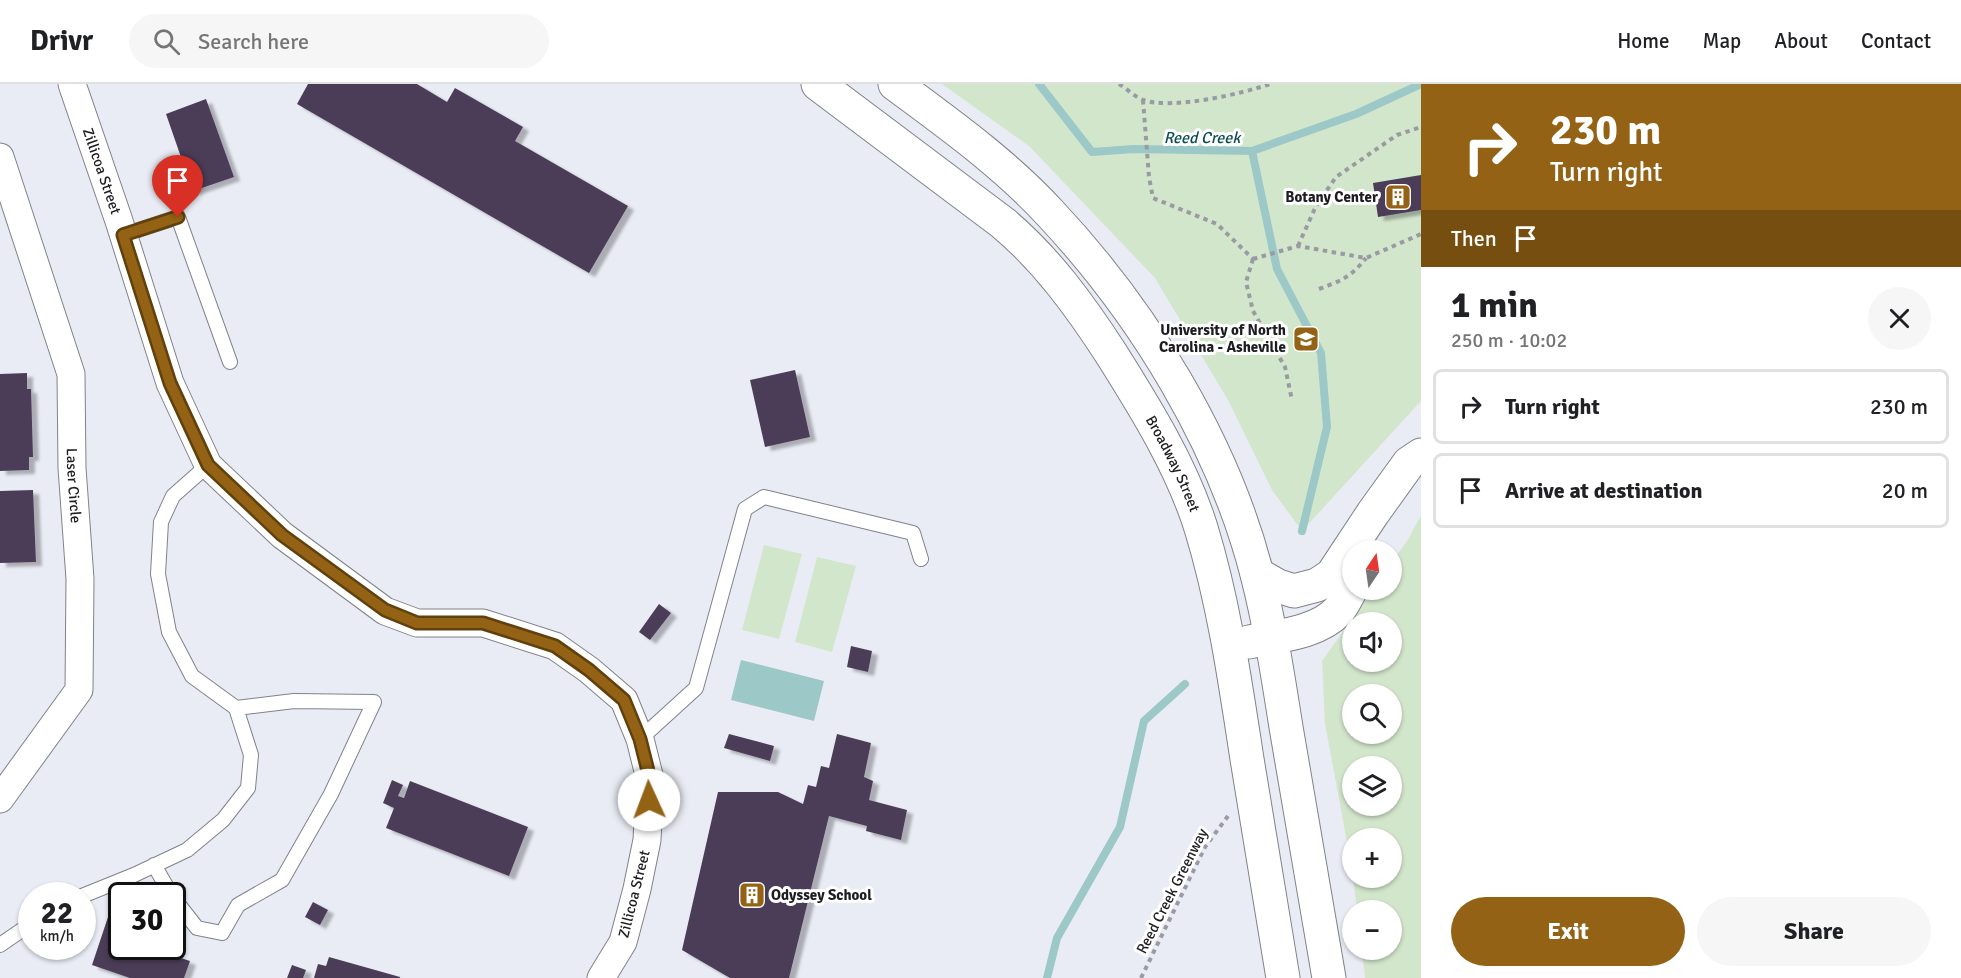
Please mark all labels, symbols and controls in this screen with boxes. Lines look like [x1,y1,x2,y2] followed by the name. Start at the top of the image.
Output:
[129,14,549,68] search box
[30,24,93,58] text: Drivr
[150,25,183,58] icon: search
[198,28,309,55] text: Search here
[1617,28,1670,54] text: Home
[1703,28,1741,54] text: Map
[1774,28,1828,54] text: About
[1861,28,1931,54] text: Contact
[1550,105,1661,156] text: 230 m
[1451,108,1529,186] icon: right
[79,126,125,217] street label: Zillicoa Street
[1164,128,1242,148] water label: Reed Creek
[152,155,203,217] pin
[1550,156,1663,189] text: Turn right
[161,164,194,197] icon: arrive
[1383,182,1413,212] building icon: Botany Center
[1285,188,1378,206] place label: Botany Center
[1509,222,1542,255] icon: arrive
[1451,225,1497,252] text: Then
[1451,283,1538,328] text: 1 min
[1868,287,1931,350] button: close
[1159,321,1286,356] place label: University of North Carolina - Asheville
[1291,324,1321,354] school or university icon: University of North Carolina - Asheville
[1451,328,1567,353] text: 250 m · 10:02
[1454,390,1487,423] icon: right
[1505,393,1600,420] text: Turn right
[1870,393,1928,420] text: 230 m
[1142,412,1204,514] street label: Broadway Street
[63,448,85,524] street label: Laser Circle
[1454,474,1487,507] icon: arrive
[1505,477,1702,504] text: Arrive at destination
[1882,477,1928,504] text: 20 m
[1342,540,1402,600] north arrow
[1342,540,1402,960] map controls
[1342,612,1402,672] button: sound
[1342,684,1402,744] button: search
[1342,756,1402,816] button: layers
[617,768,681,832] position arrow
[1133,825,1211,957] street label: Reed Creek Greenway
[1342,828,1402,888] button: +
[614,848,654,940] street label: Zillicoa Street
[737,880,767,910] building icon: Odyssey School
[108,882,186,960] speed limit sign: 30
[771,886,872,904] place label: Odyssey School
[41,895,73,932] text: 22
[1451,897,1685,966] button: Exit
[1697,897,1931,966] button: Share
[1342,900,1402,960] button: −
[40,927,74,945] text: km/h

